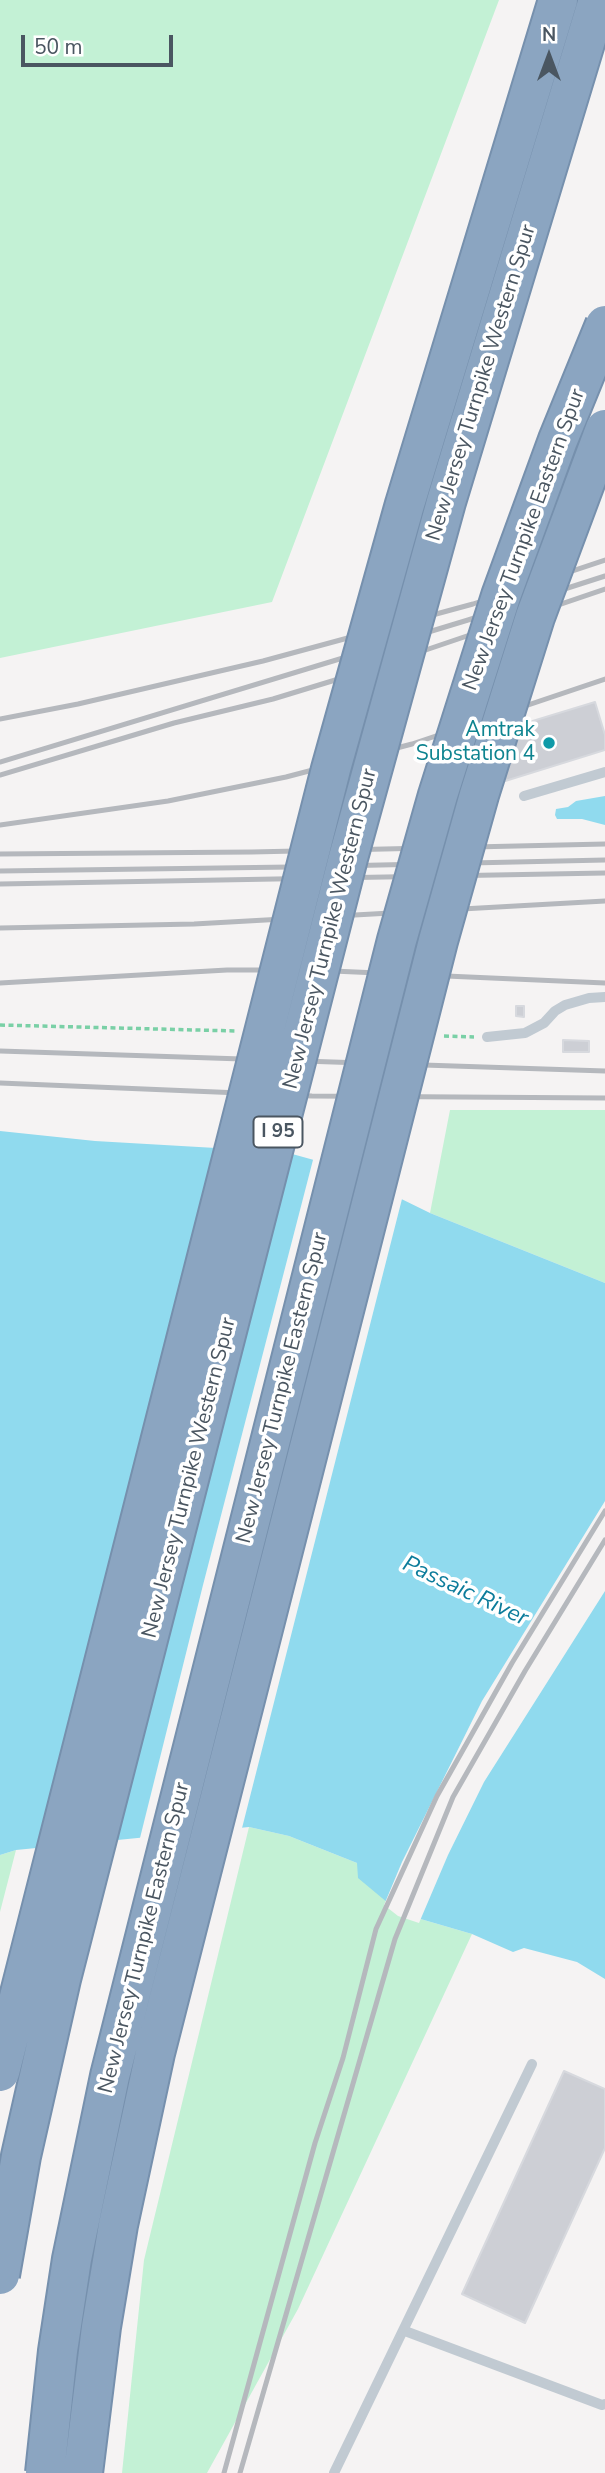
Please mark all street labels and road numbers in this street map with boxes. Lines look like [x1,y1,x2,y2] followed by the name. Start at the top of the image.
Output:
[422,222,542,544] street label: New Jersey Turnpike Western Spur
[459,386,591,694] street label: New Jersey Turnpike Eastern Spur
[279,766,383,1092] street label: New Jersey Turnpike Western Spur
[254,1116,302,1148] road number: I 95
[232,1230,334,1546] street label: New Jersey Turnpike Eastern Spur
[138,1315,242,1641] street label: New Jersey Turnpike Western Spur
[94,1780,196,2096] street label: New Jersey Turnpike Eastern Spur

